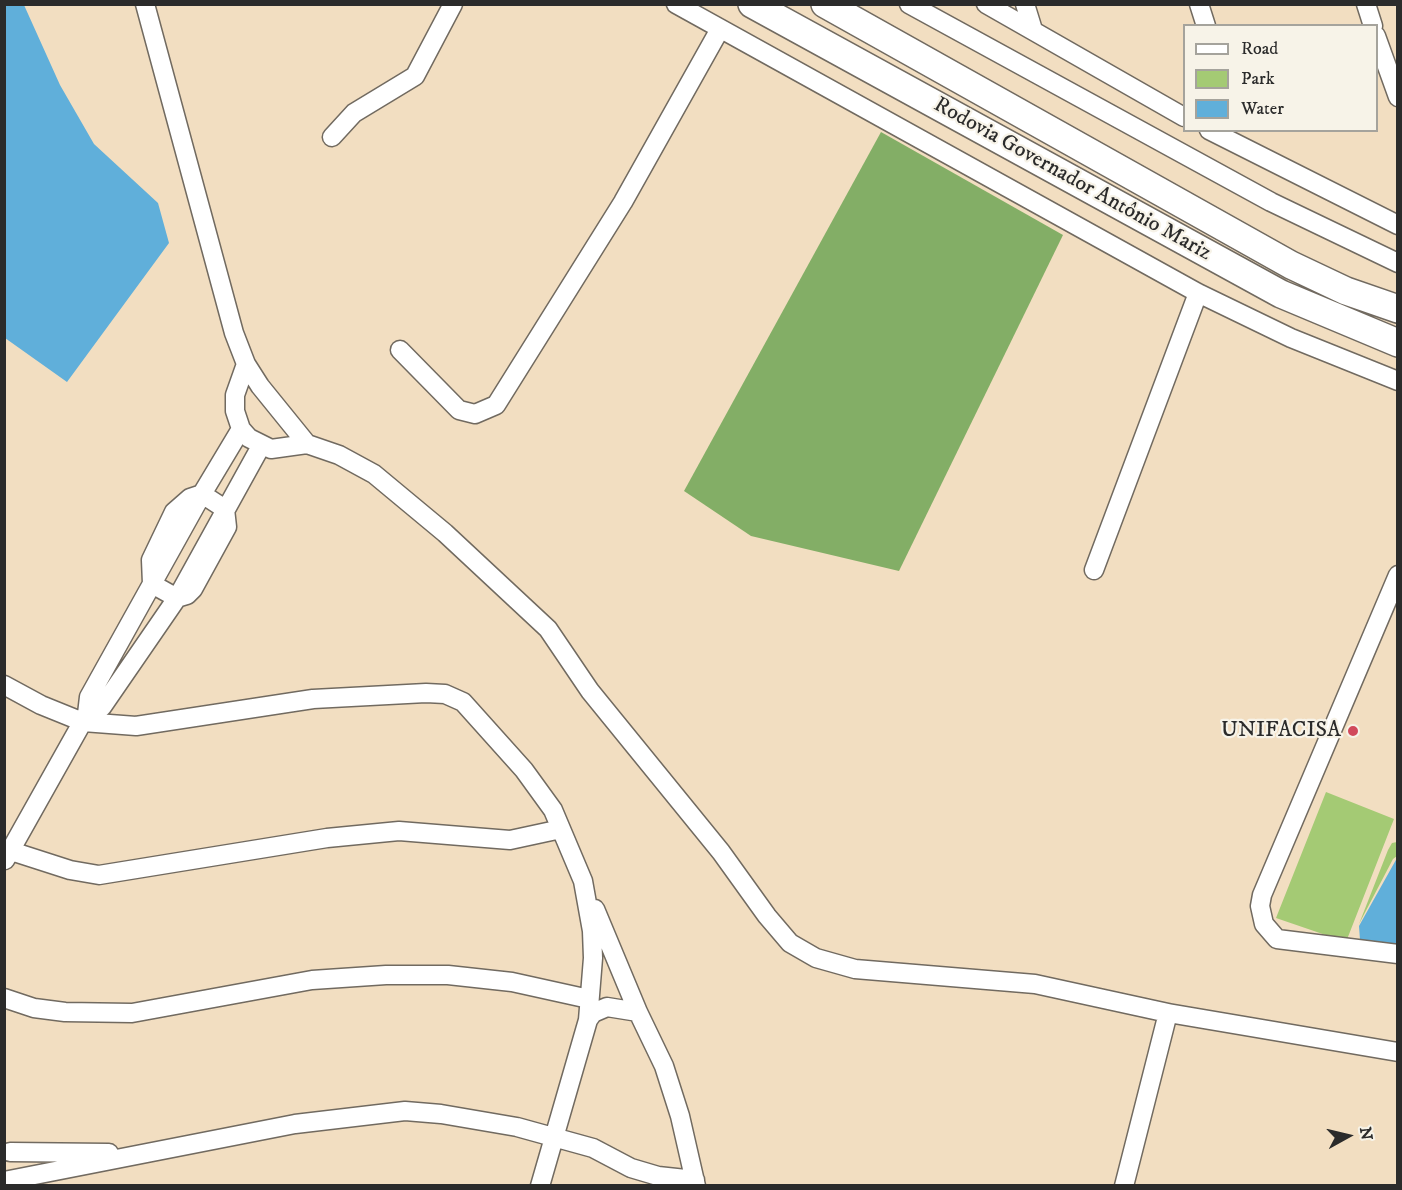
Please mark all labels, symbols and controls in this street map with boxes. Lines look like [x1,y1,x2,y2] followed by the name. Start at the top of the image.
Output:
[1183,24,1378,132] legend
[1241,38,1278,60] text: Road
[1241,68,1275,90] text: Park
[929,93,1215,267] street label: Rodovia Governador Antônio Mariz
[1241,98,1284,120] text: Water
[1221,718,1341,744] place label: UNIFACISA
[1346,724,1360,738] marker: UNIFACISA
[1318,1106,1378,1166] north arrow
[1355,1126,1377,1141] text: N

